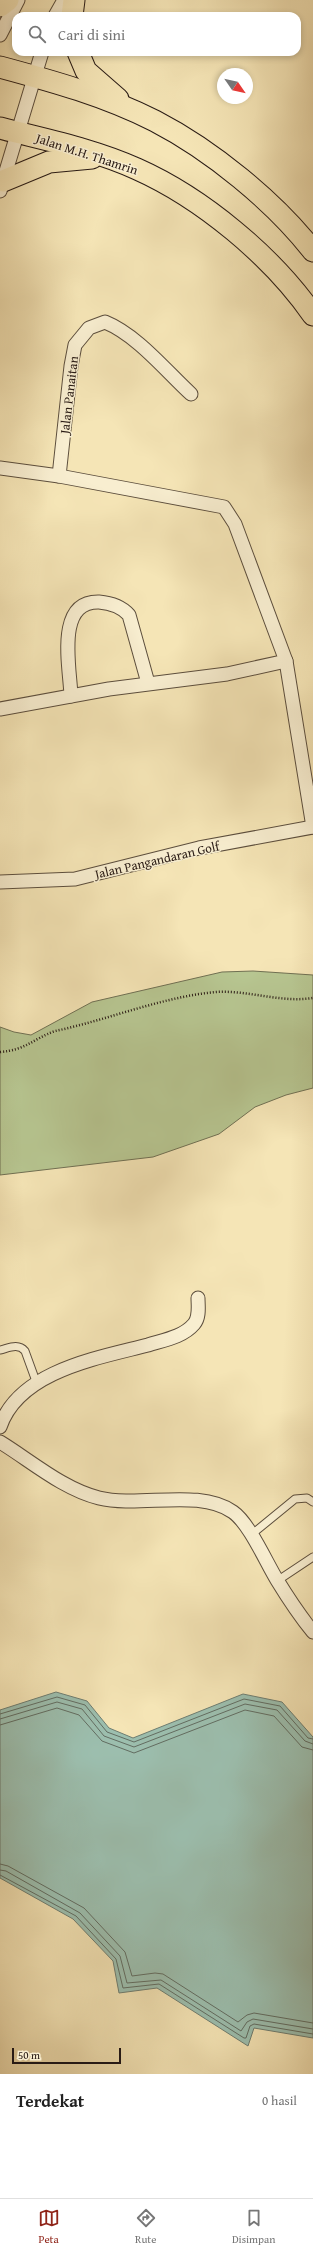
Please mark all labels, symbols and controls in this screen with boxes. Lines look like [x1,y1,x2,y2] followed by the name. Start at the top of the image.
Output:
[12,12,301,56] search box
[26,23,48,45] icon: search
[58,24,125,45] text: Cari di sini
[217,68,253,104] north arrow
[32,128,141,180] street label: Jalan M.H. Thamrin
[55,354,83,437] street label: Jalan Panaitan
[91,836,223,884] street label: Jalan Pangandaran Golf
[12,2046,121,2065] scale bar
[18,2047,40,2063] text: 50 m
[16,2088,84,2113] text: Terdekat
[262,2091,297,2110] text: 0 hasil
[38,2207,60,2247] tab: Peta
[135,2207,157,2247] tab: Rute
[232,2207,275,2247] tab: Disimpan

